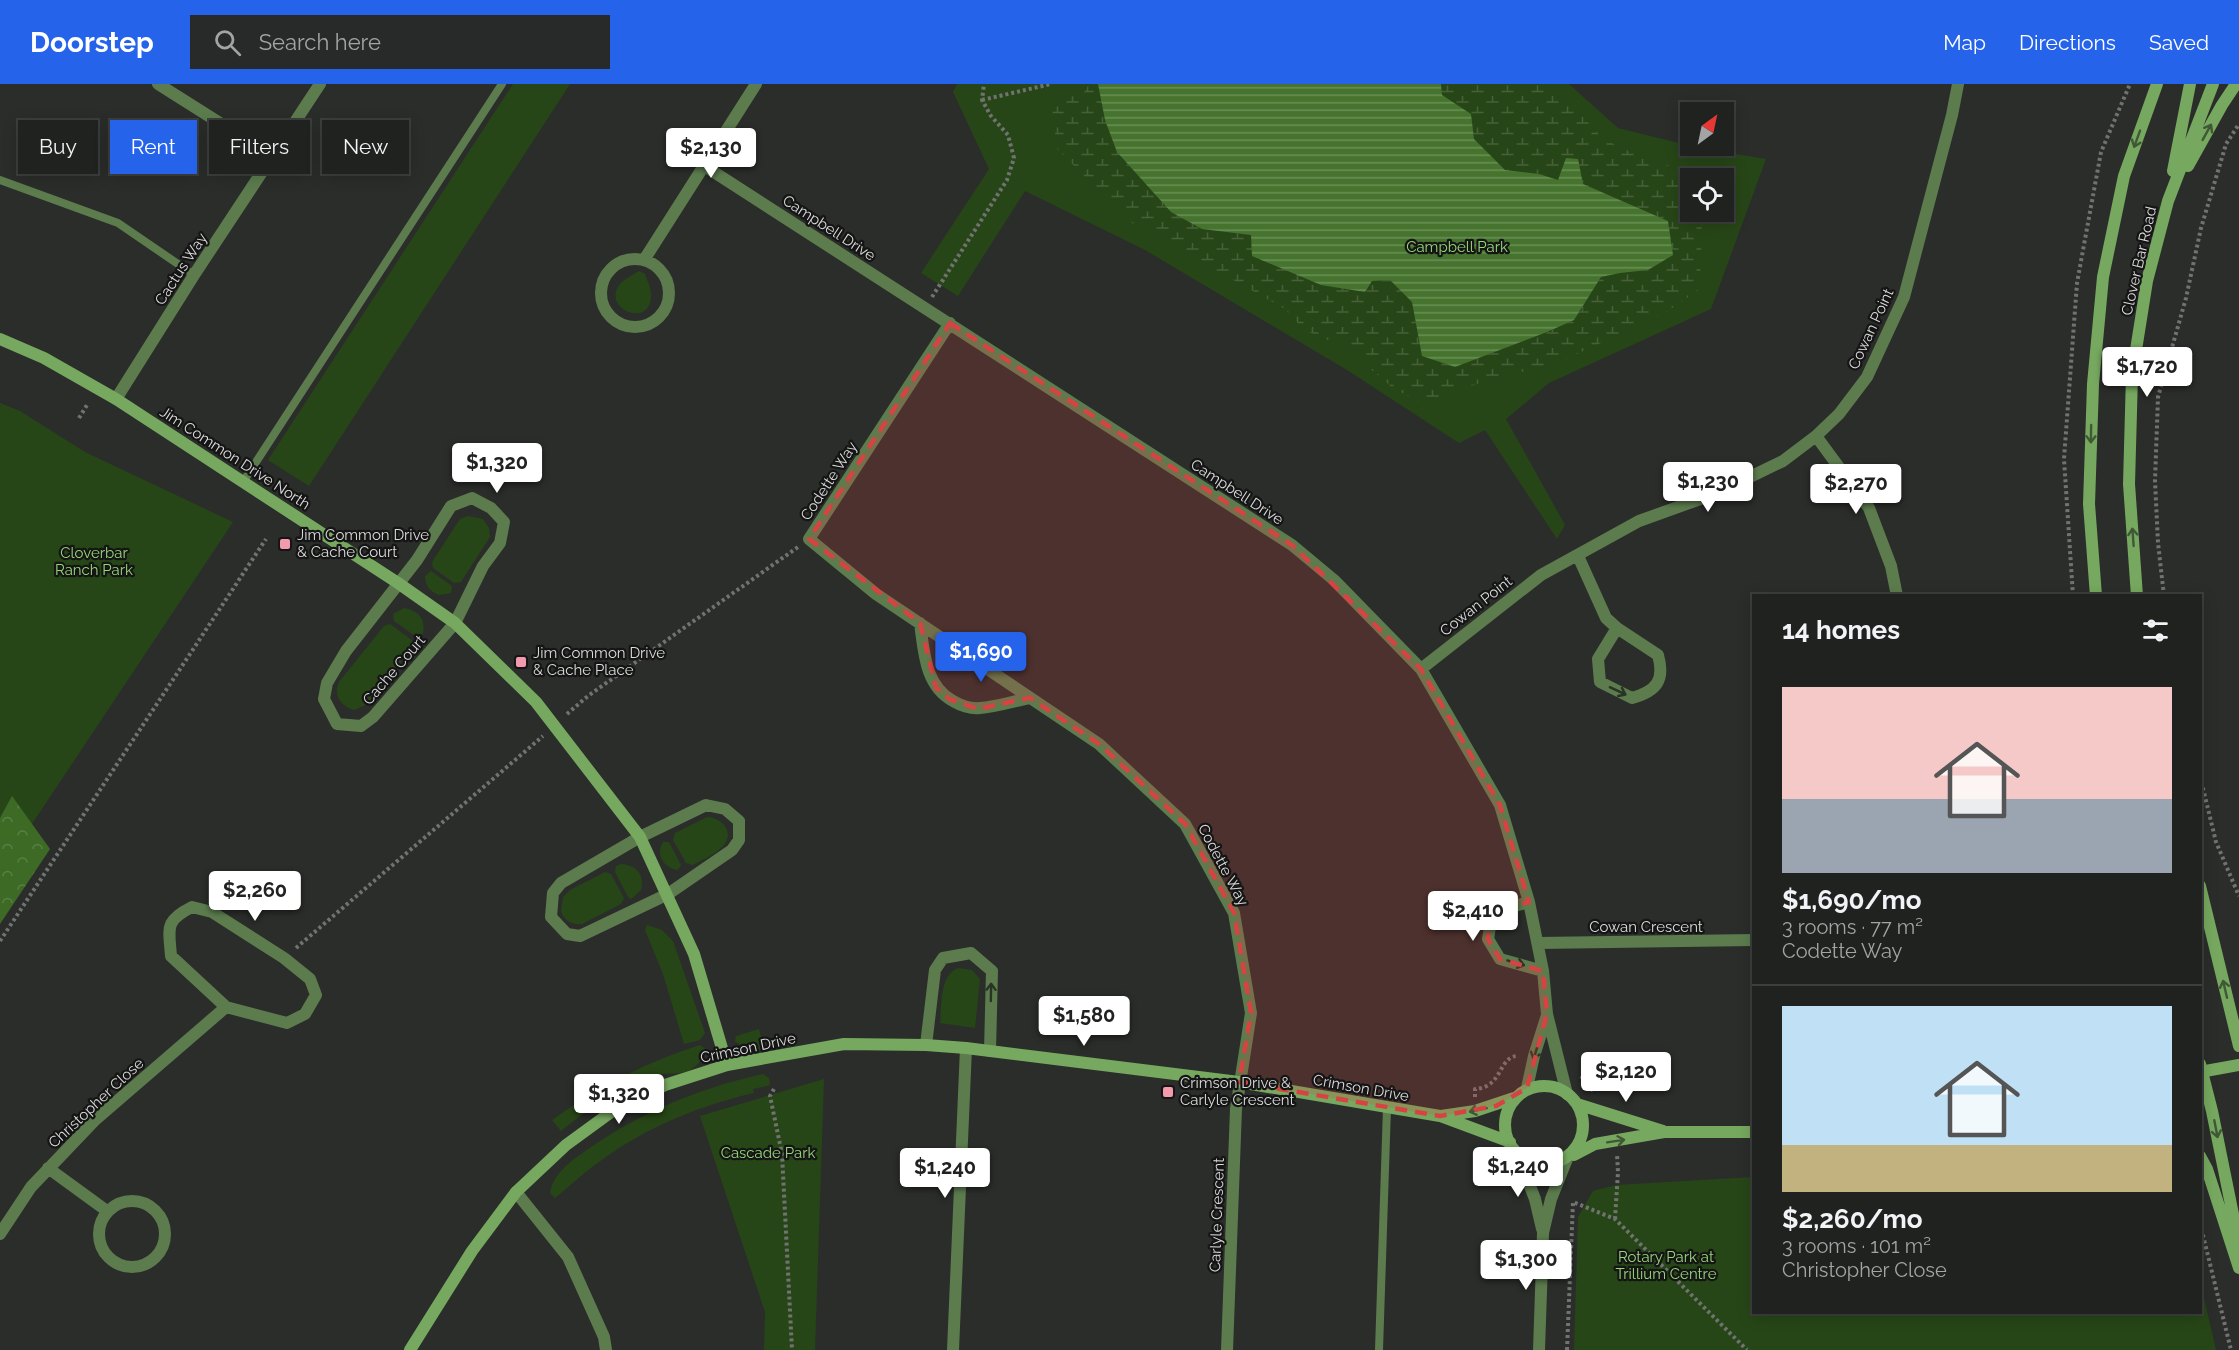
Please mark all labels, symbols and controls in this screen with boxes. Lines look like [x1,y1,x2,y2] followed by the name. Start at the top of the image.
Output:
[190,15,610,69] search box
[30,26,154,59] text: Doorstep
[211,26,244,59] icon: search
[259,29,381,55] text: Search here
[1943,30,1986,55] text: Map
[2019,30,2116,55] text: Directions
[2149,30,2209,55] text: Saved
[1680,102,1734,156] north arrow
[1680,102,1734,222] map controls
[18,120,98,174] chip: Buy
[110,120,197,174] chip: Rent
[209,120,310,174] chip: Filters
[322,120,409,174] chip: New
[2201,124,2213,141] one-way arrow
[662,128,760,179] pin: $2,130
[2131,129,2142,148] one-way arrow
[680,135,742,159] text: $2,130
[1680,168,1734,222] button: locate
[779,191,879,265] street label: Campbell Drive
[2118,205,2160,317] street label: Clover Bar Road
[151,230,211,308] street label: Cactus Way
[1406,238,1508,256] park label: Campbell Park
[1845,286,1897,372] street label: Cowan Point
[2098,347,2196,398] pin: $1,720
[2116,354,2178,378] text: $1,720
[157,403,313,513] street label: Jim Common Drive North
[2086,424,2097,443] one-way arrow
[797,438,861,524] street label: Codette Way
[448,443,546,494] pin: $1,320
[466,450,528,474] text: $1,320
[1187,455,1287,529] street label: Campbell Drive
[1659,462,1757,513] pin: $1,230
[1807,464,1905,515] pin: $2,270
[1677,469,1739,493] text: $1,230
[1824,471,1888,495] text: $2,270
[297,526,429,561] place label: Jim Common Drive & Cache Court
[2127,528,2138,548] one-way arrow
[278,537,292,551] marker: Jim Common Drive & Cache Court
[55,544,133,579] park label: Cloverbar Ranch Park
[1436,572,1516,640] street label: Cowan Point
[2139,614,2172,647] icon: filters
[1782,615,1900,645] text: 14 homes
[359,631,429,709] street label: Cache Court
[932,632,1030,683] pin: $1,690
[949,639,1013,663] text: $1,690
[533,644,665,679] place label: Jim Common Drive & Cache Place
[514,655,528,669] marker: Jim Common Drive & Cache Place
[1608,685,1626,697] one-way arrow
[1923,726,2031,834] icon: home
[1194,821,1252,909] street label: Codette Way
[206,871,304,922] pin: $2,260
[223,878,287,902] text: $2,260
[1782,885,1921,915] text: $1,690/mo
[1424,891,1522,942] pin: $2,410
[1442,898,1504,922] text: $2,410
[1782,915,1923,939] text: 3 rooms · 77 m²
[1589,918,1703,936] street label: Cowan Crescent
[1782,939,1902,963] text: Codette Way
[1506,958,1525,969] one-way arrow
[2218,980,2230,999] one-way arrow
[986,983,997,1003] one-way arrow
[1035,996,1133,1047] pin: $1,580
[1053,1003,1115,1027] text: $1,580
[699,1029,798,1067] street label: Crimson Drive
[1530,1041,1541,1060] one-way arrow
[1923,1045,2031,1153] icon: home
[1577,1052,1675,1103] pin: $2,120
[45,1054,147,1152] street label: Christopher Close
[1595,1059,1657,1083] text: $2,120
[1312,1071,1411,1105] street label: Crimson Drive
[570,1074,668,1125] pin: $1,320
[1180,1074,1294,1109] place label: Crimson Drive & Carlyle Crescent
[588,1081,650,1105] text: $1,320
[1161,1085,1175,1099] marker: Crimson Drive & Carlyle Crescent
[1469,1105,1488,1116] one-way arrow
[2211,1118,2222,1138] one-way arrow
[1606,1135,1625,1146] one-way arrow
[721,1144,815,1162] park label: Cascade Park
[1469,1147,1567,1198] pin: $1,240
[896,1148,994,1199] pin: $1,240
[1487,1154,1549,1178] text: $1,240
[914,1155,976,1179] text: $1,240
[1206,1158,1228,1272] street label: Carlyle Crescent
[1782,1204,1923,1234] text: $2,260/mo
[1782,1234,1931,1258] text: 3 rooms · 101 m²
[1477,1240,1575,1291] pin: $1,300
[1495,1247,1557,1271] text: $1,300
[1616,1248,1717,1283] park label: Rotary Park at Trillium Centre
[1782,1258,1947,1282] text: Christopher Close

